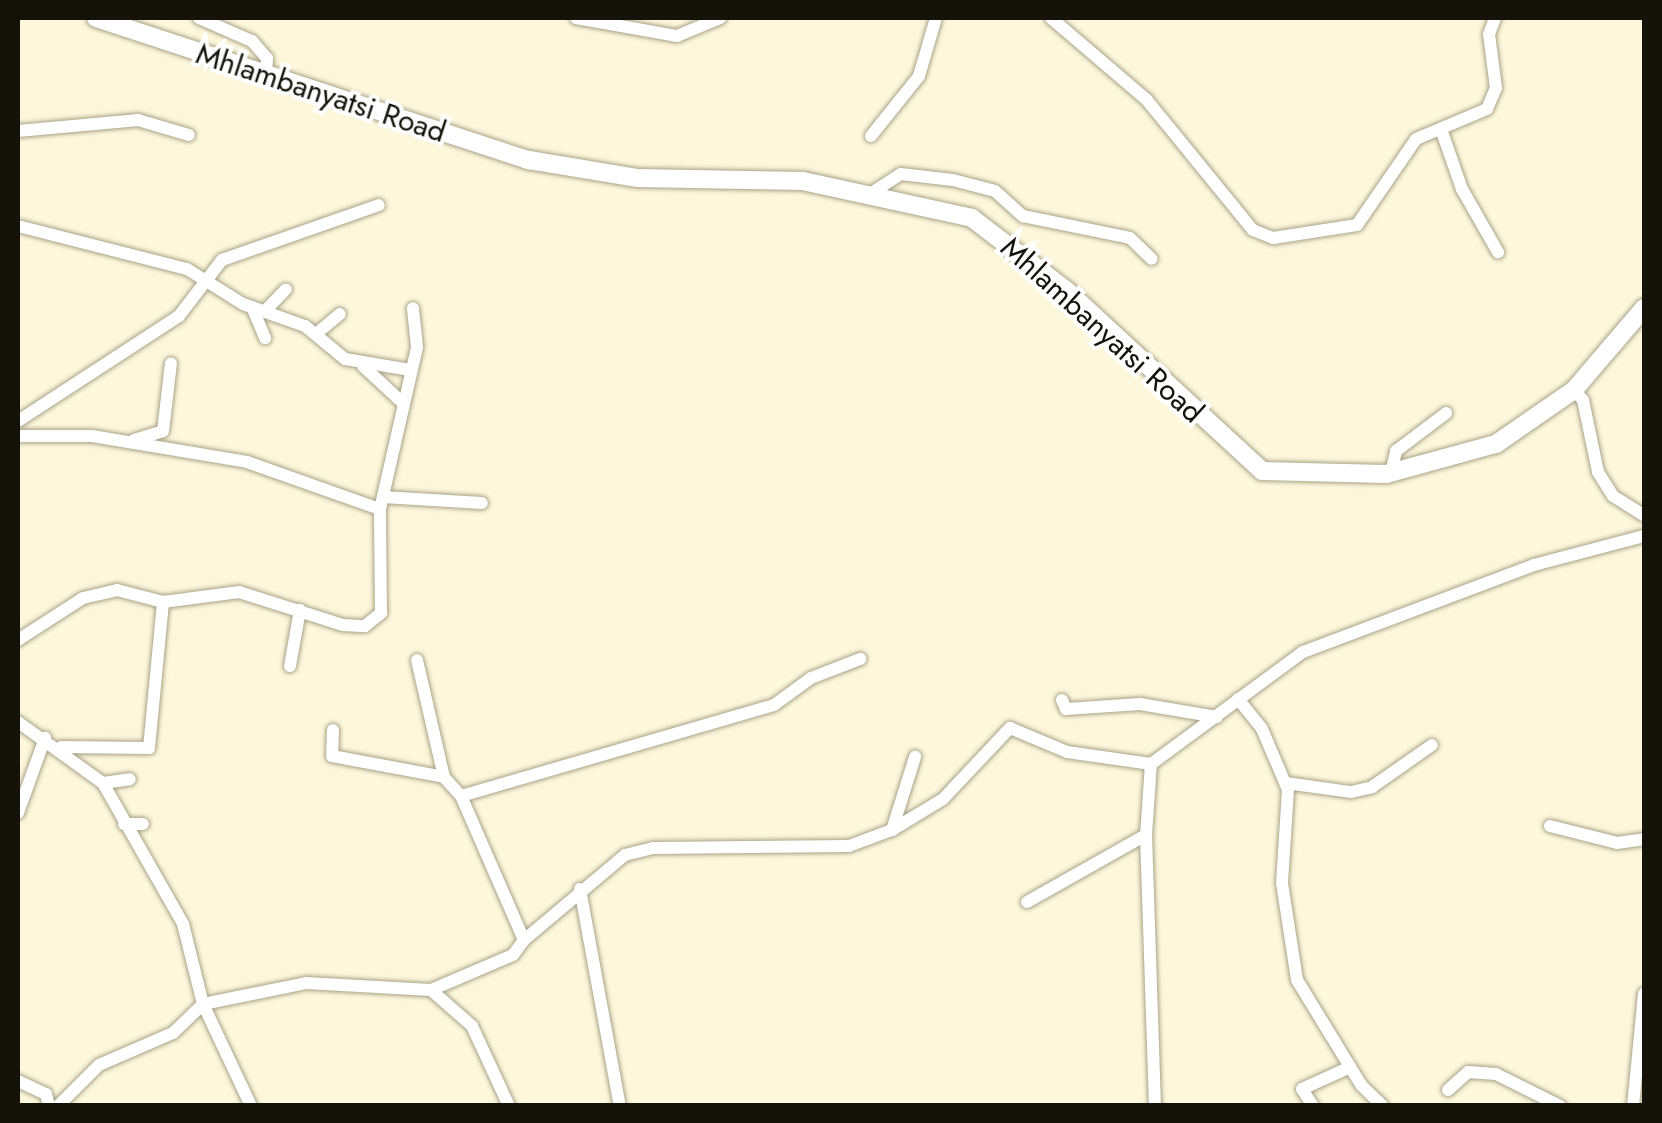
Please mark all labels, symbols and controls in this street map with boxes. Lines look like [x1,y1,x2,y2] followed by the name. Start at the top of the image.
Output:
[192,36,450,150] street label: Mhlambanyatsi Road
[993,230,1211,430] street label: Mhlambanyatsi Road

